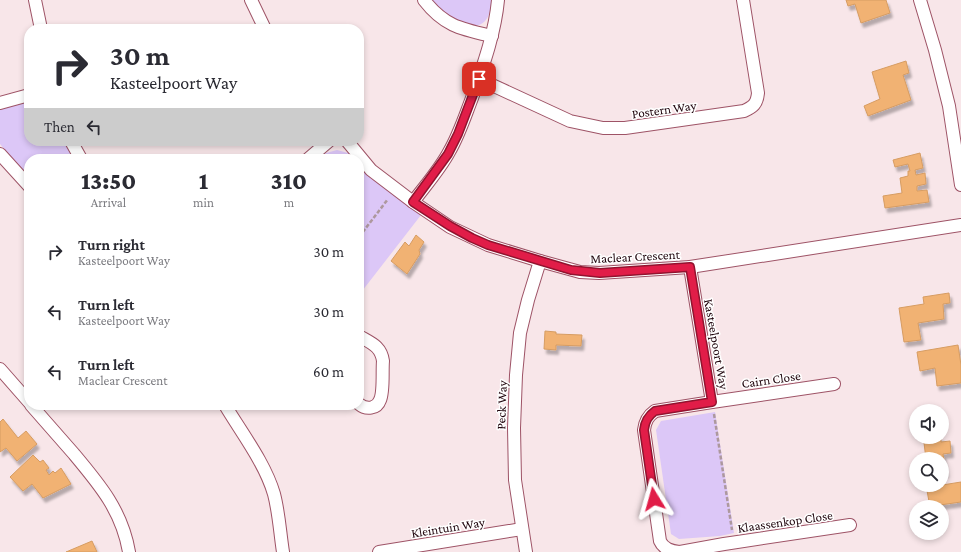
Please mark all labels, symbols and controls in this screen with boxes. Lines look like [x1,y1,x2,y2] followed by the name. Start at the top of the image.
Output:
[44,40,96,92] icon: right
[110,40,170,71] text: 30 m
[462,62,496,96] pin
[468,68,490,90] icon: arrive
[110,73,237,93] text: Kasteelpoort Way
[631,97,698,121] street label: Postern Way
[83,116,105,138] icon: left
[44,119,75,135] text: Then
[81,167,136,194] text: 13:50
[199,167,208,194] text: 1
[271,167,307,194] text: 310
[91,195,126,210] text: Arrival
[193,195,214,210] text: min
[284,195,294,210] text: m
[78,237,145,253] text: Turn right
[44,241,66,263] icon: right
[314,244,344,260] text: 30 m
[590,247,681,266] street label: Maclear Crescent
[78,253,170,268] text: Kasteelpoort Way
[78,297,134,313] text: Turn left
[701,298,732,392] street label: Kasteelpoort Way
[44,301,66,323] icon: left
[314,304,344,320] text: 30 m
[78,313,170,328] text: Kasteelpoort Way
[78,357,134,373] text: Turn left
[44,361,66,383] icon: left
[313,364,344,380] text: 60 m
[741,368,802,391] street label: Cairn Close
[78,373,168,388] text: Maclear Crescent
[493,379,510,430] street label: Peck Way
[909,404,949,540] map controls
[909,404,949,444] button: sound
[909,452,949,492] button: search
[633,478,675,520] position arrow
[909,500,949,540] button: layers
[736,507,834,536] street label: Klaassenkop Close
[410,514,487,541] street label: Kleintuin Way

